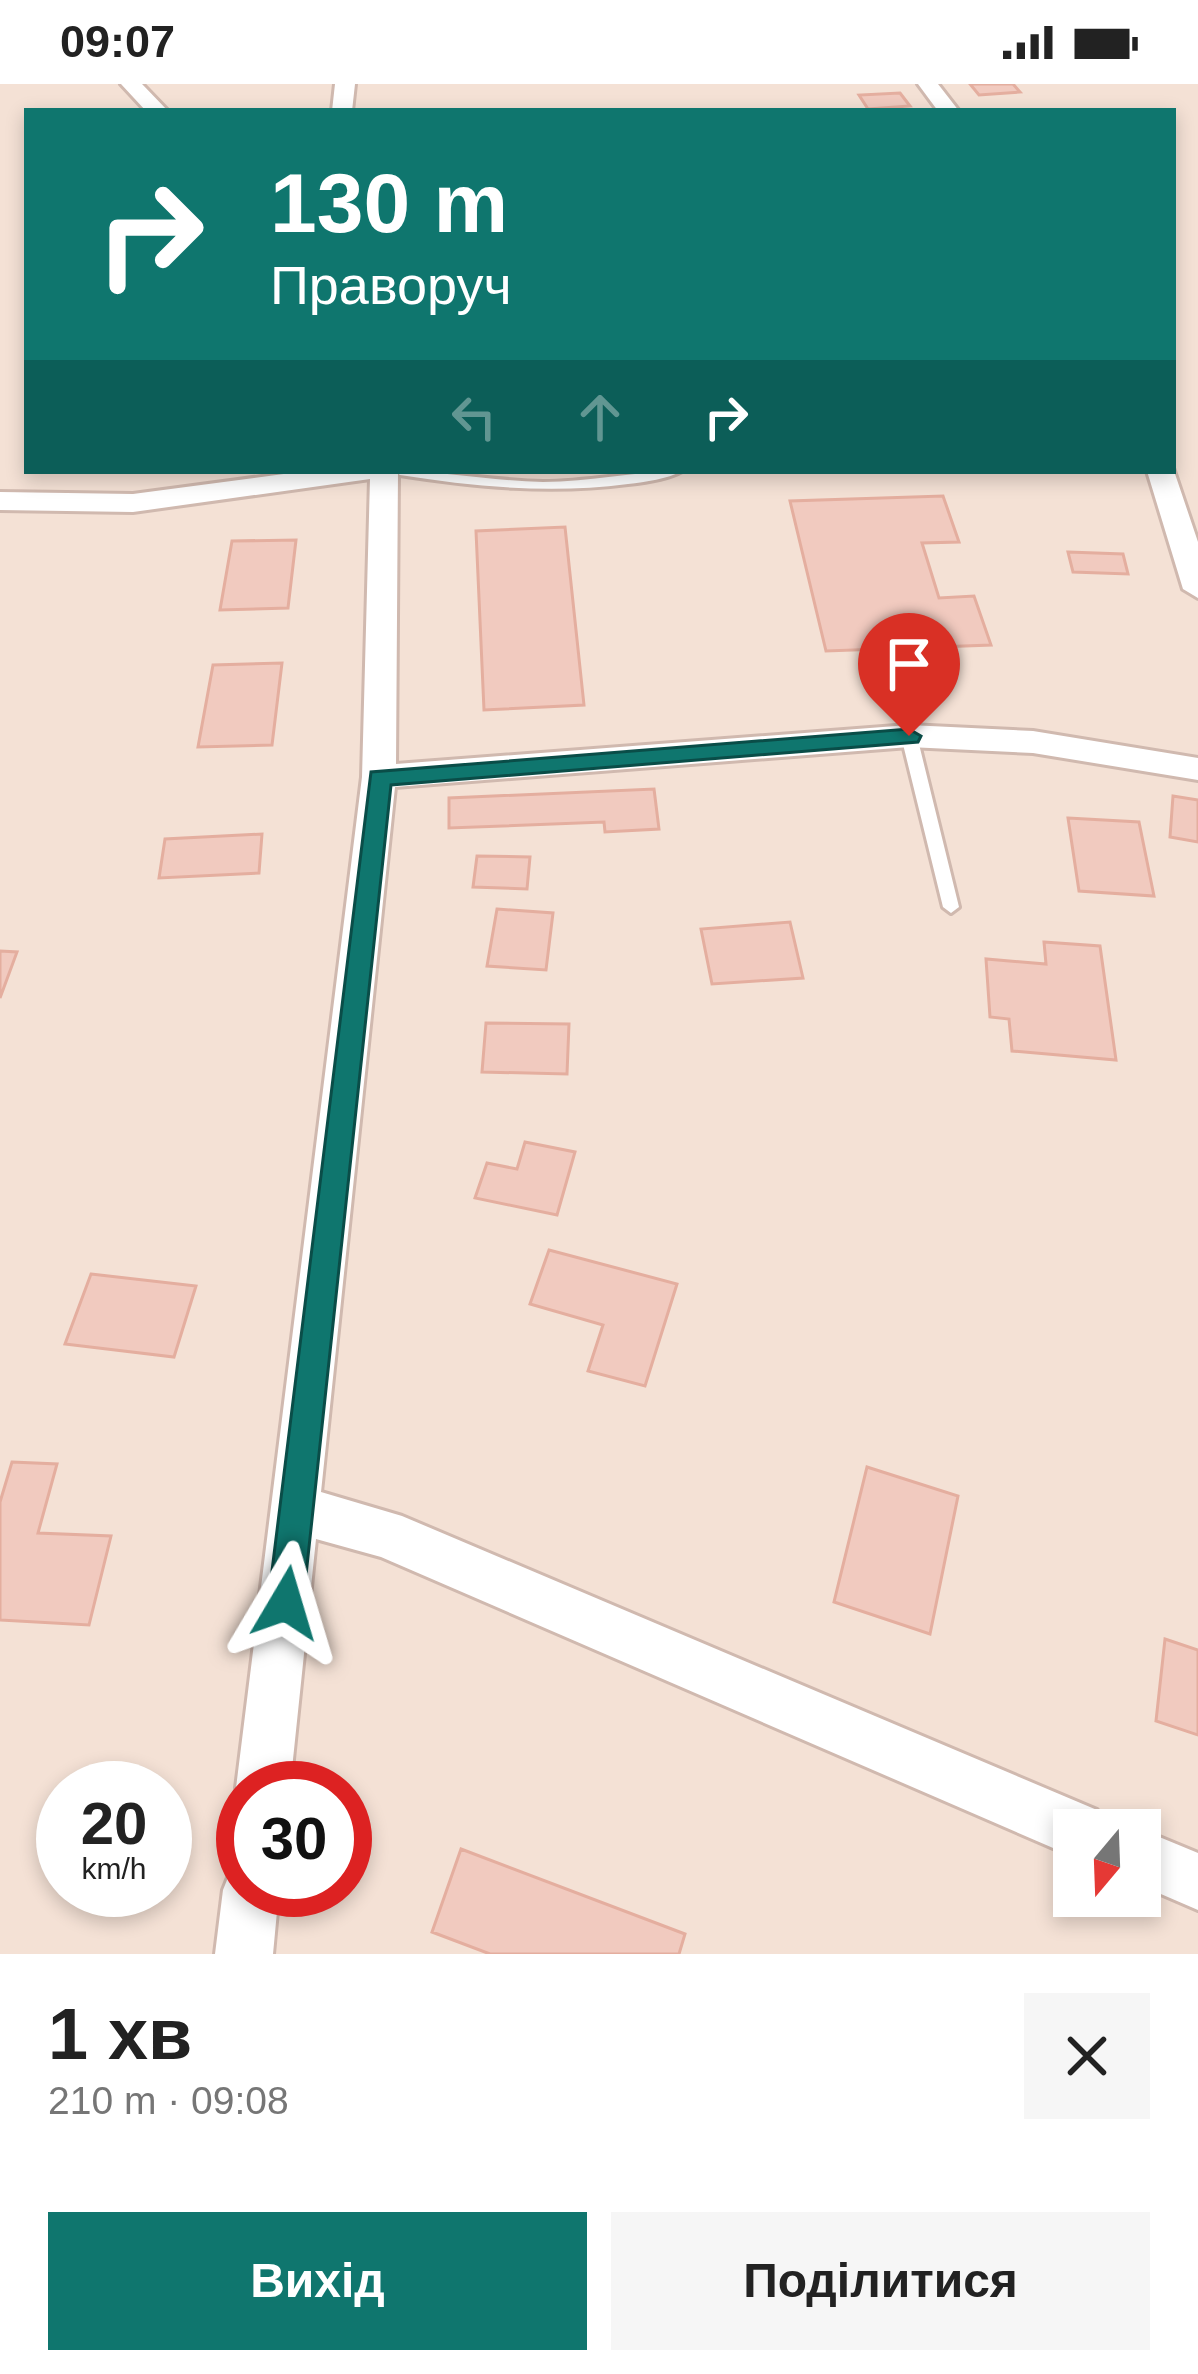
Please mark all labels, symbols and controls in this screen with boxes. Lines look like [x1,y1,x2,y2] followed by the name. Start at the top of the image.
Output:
[60,16,175,67] text: 09:07
[72,156,228,312] icon: right
[270,156,508,250] text: 130 m
[270,255,512,315] text: Праворуч
[441,384,507,450] icon: left
[567,384,633,450] icon: ahead
[693,384,759,450] icon: right
[858,613,960,736] pin
[876,631,942,697] icon: arrive
[223,1540,349,1666] position arrow
[216,1761,372,1917] speed limit sign: 30
[81,1790,147,1857] text: 20
[1053,1809,1161,1917] north arrow
[1053,1809,1161,1917] map controls
[81,1852,147,1885] text: km/h
[1024,1993,1150,2119] button: close
[48,1994,192,2074] text: 1 хв
[48,2079,289,2122] text: 210 m · 09:08
[48,2212,587,2350] button: Вихід
[611,2212,1150,2350] button: Поділитися

